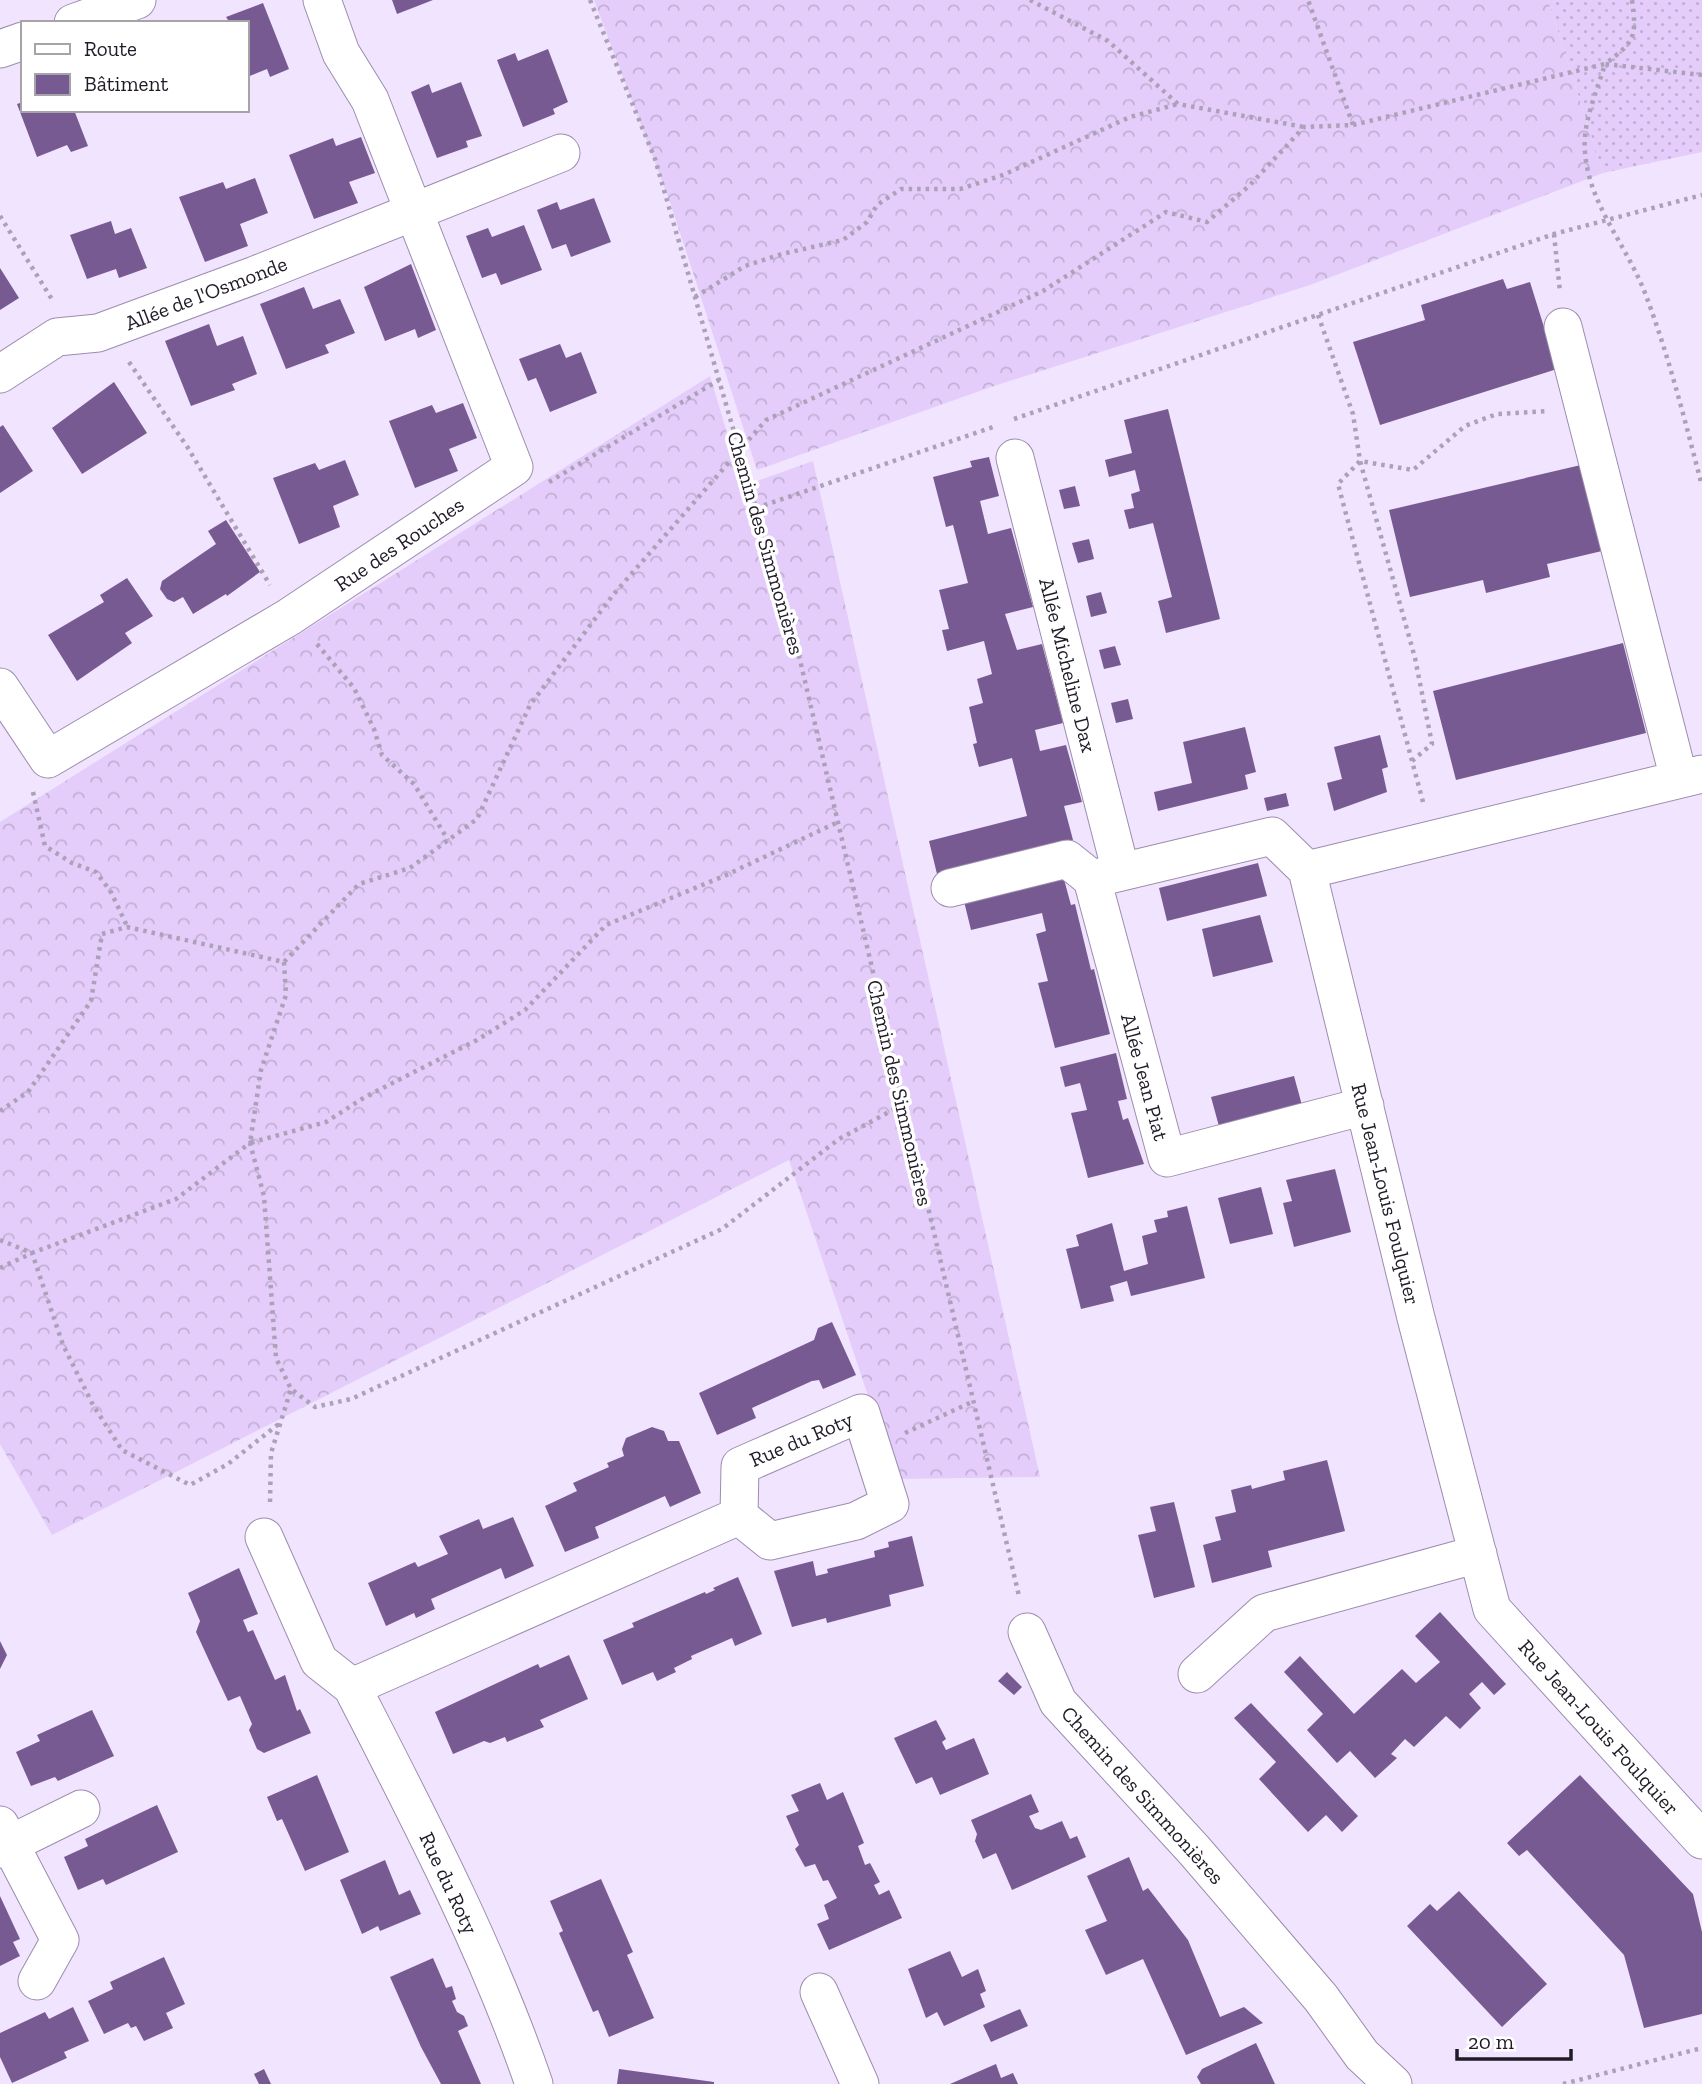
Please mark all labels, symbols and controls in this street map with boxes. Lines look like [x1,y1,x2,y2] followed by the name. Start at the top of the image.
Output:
[21,21,248,112] legend
[84,36,137,61] text: Route
[84,71,169,96] text: Bâtiment
[121,251,291,335] street label: Allée de l'Osmonde
[722,428,810,658] street label: Chemin des Simmonières
[330,492,468,596] street label: Rue des Rouches
[1034,575,1102,755] street label: Allée Micheline Dax
[862,978,938,1208] street label: Chemin des Simmonières
[1116,1011,1174,1144] street label: Allée Jean Piat
[1346,1081,1426,1307] street label: Rue Jean-Louis Foulquier
[746,1406,857,1472] street label: Rue du Roty
[1514,1634,1684,1820] street label: Rue Jean-Louis Foulquier
[1056,1701,1230,1889] street label: Chemin des Simmonières
[415,1828,484,1938] street label: Rue du Roty
[1457,2018,1571,2062] scale bar
[1468,2029,1514,2054] text: 20 m

